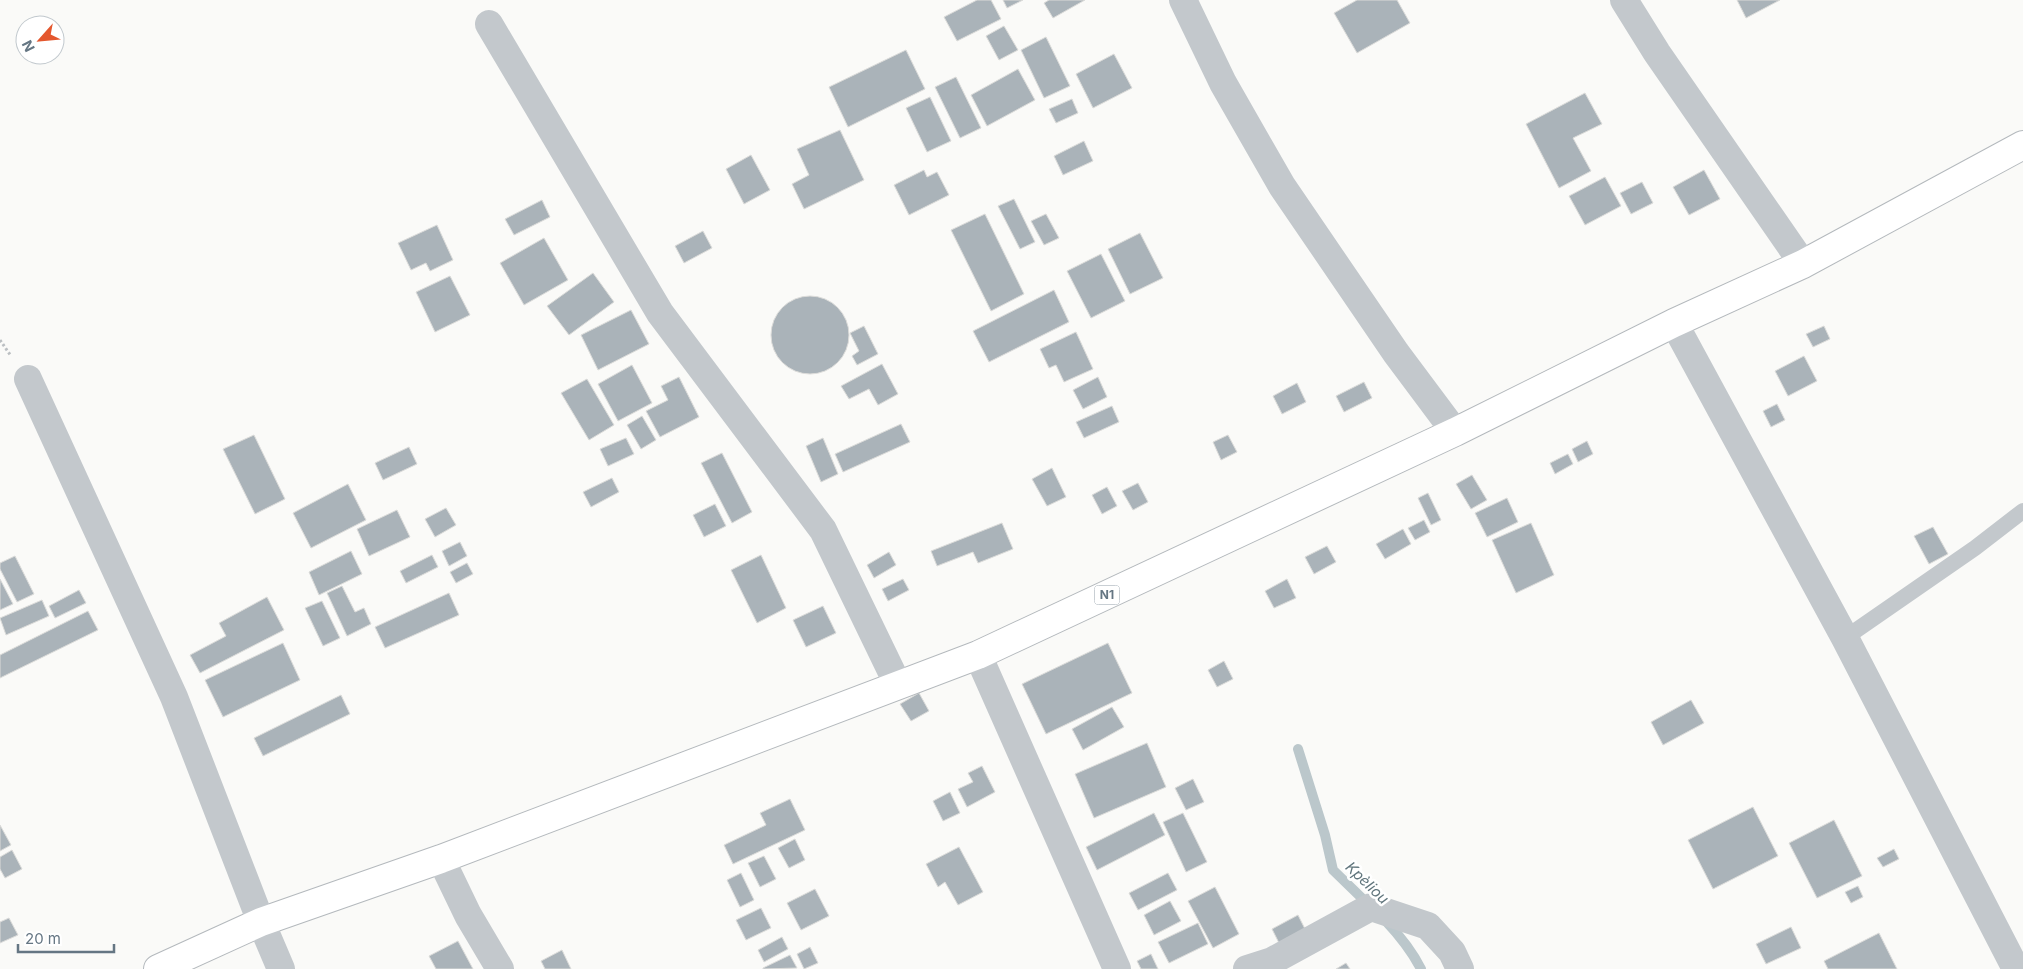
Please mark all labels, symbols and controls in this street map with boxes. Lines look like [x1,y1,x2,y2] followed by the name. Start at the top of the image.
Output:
[15,15,65,65] north arrow
[18,38,38,55] text: N
[1094,586,1120,604] road number: N1
[1342,857,1393,908] water label: Kpèliou
[18,922,114,954] scale bar
[25,929,61,948] text: 20 m

